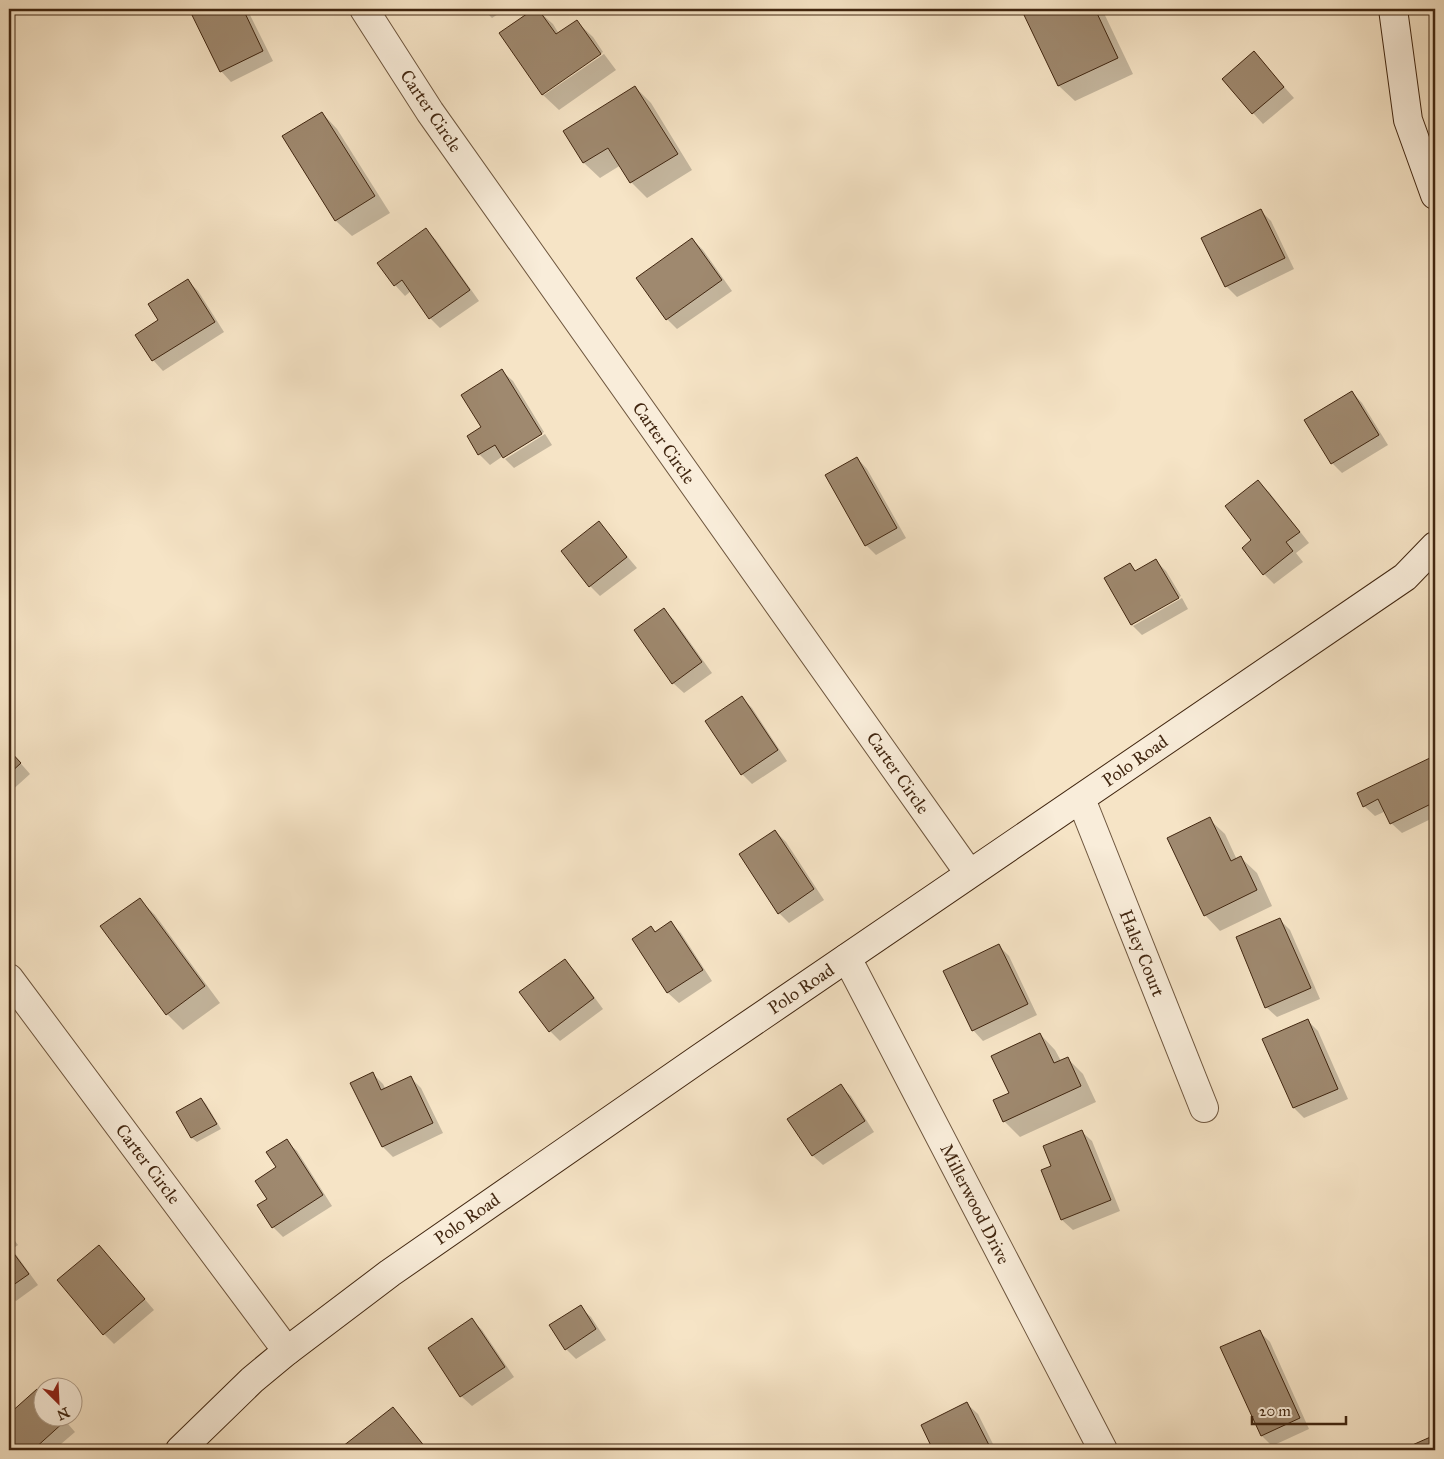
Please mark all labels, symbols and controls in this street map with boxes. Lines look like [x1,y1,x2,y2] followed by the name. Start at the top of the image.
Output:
[395,66,467,156] street label: Carter Circle
[628,398,700,488] street label: Carter Circle
[862,728,934,818] street label: Carter Circle
[1098,730,1172,792] street label: Polo Road
[1115,906,1170,1000] street label: Haley Court
[764,959,838,1019] street label: Polo Road
[111,1119,185,1209] street label: Carter Circle
[935,1140,1015,1268] street label: Millerwood Drive
[430,1188,504,1250] street label: Polo Road
[32,1376,82,1426] north arrow
[1252,1394,1345,1426] scale bar
[1259,1402,1291,1420] text: 20 m
[54,1403,72,1424] text: N

